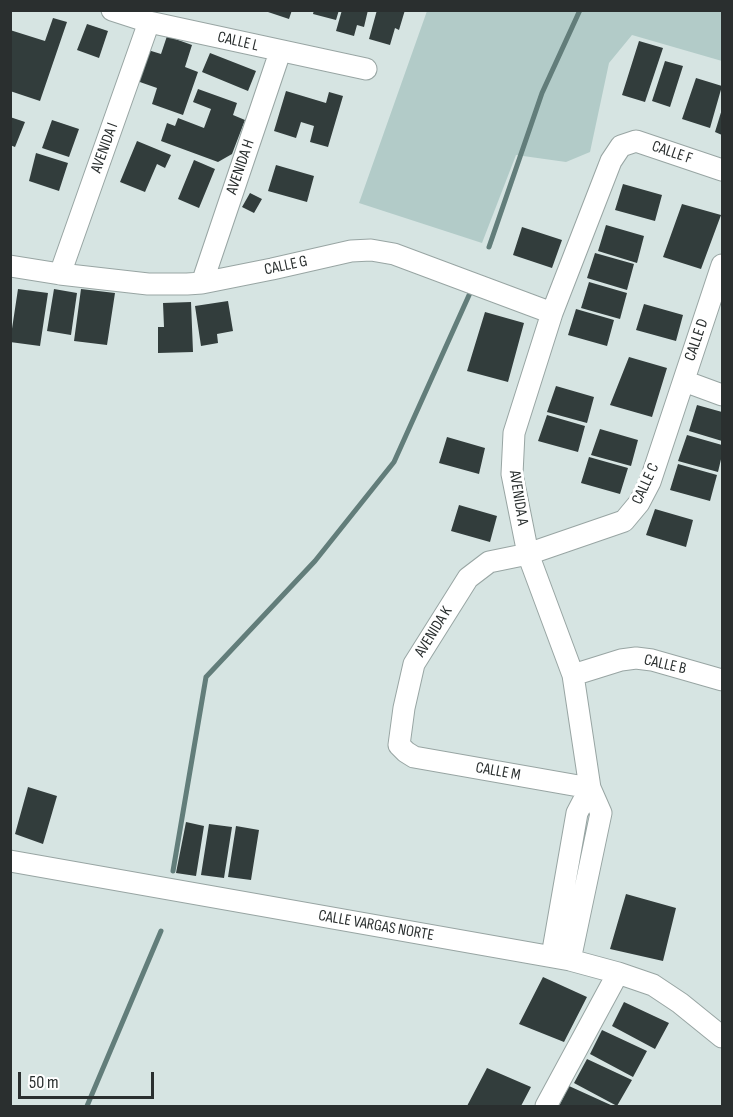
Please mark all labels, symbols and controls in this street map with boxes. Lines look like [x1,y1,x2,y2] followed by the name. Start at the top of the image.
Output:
[216,28,260,56] street label: CALLE L
[87,120,123,176] street label: AVENIDA I
[223,137,259,197] street label: AVENIDA H
[649,137,695,169] street label: CALLE F
[263,252,309,280] street label: CALLE G
[681,316,713,364] street label: CALLE D
[628,460,664,508] street label: CALLE C
[504,469,532,527] street label: AVENIDA A
[411,603,457,661] street label: AVENIDA K
[642,651,688,679] street label: CALLE B
[474,759,522,785] street label: CALLE M
[317,906,435,946] street label: CALLE VARGAS NORTE
[21,1060,158,1098] scale bar
[29,1072,59,1093] text: 50 m

